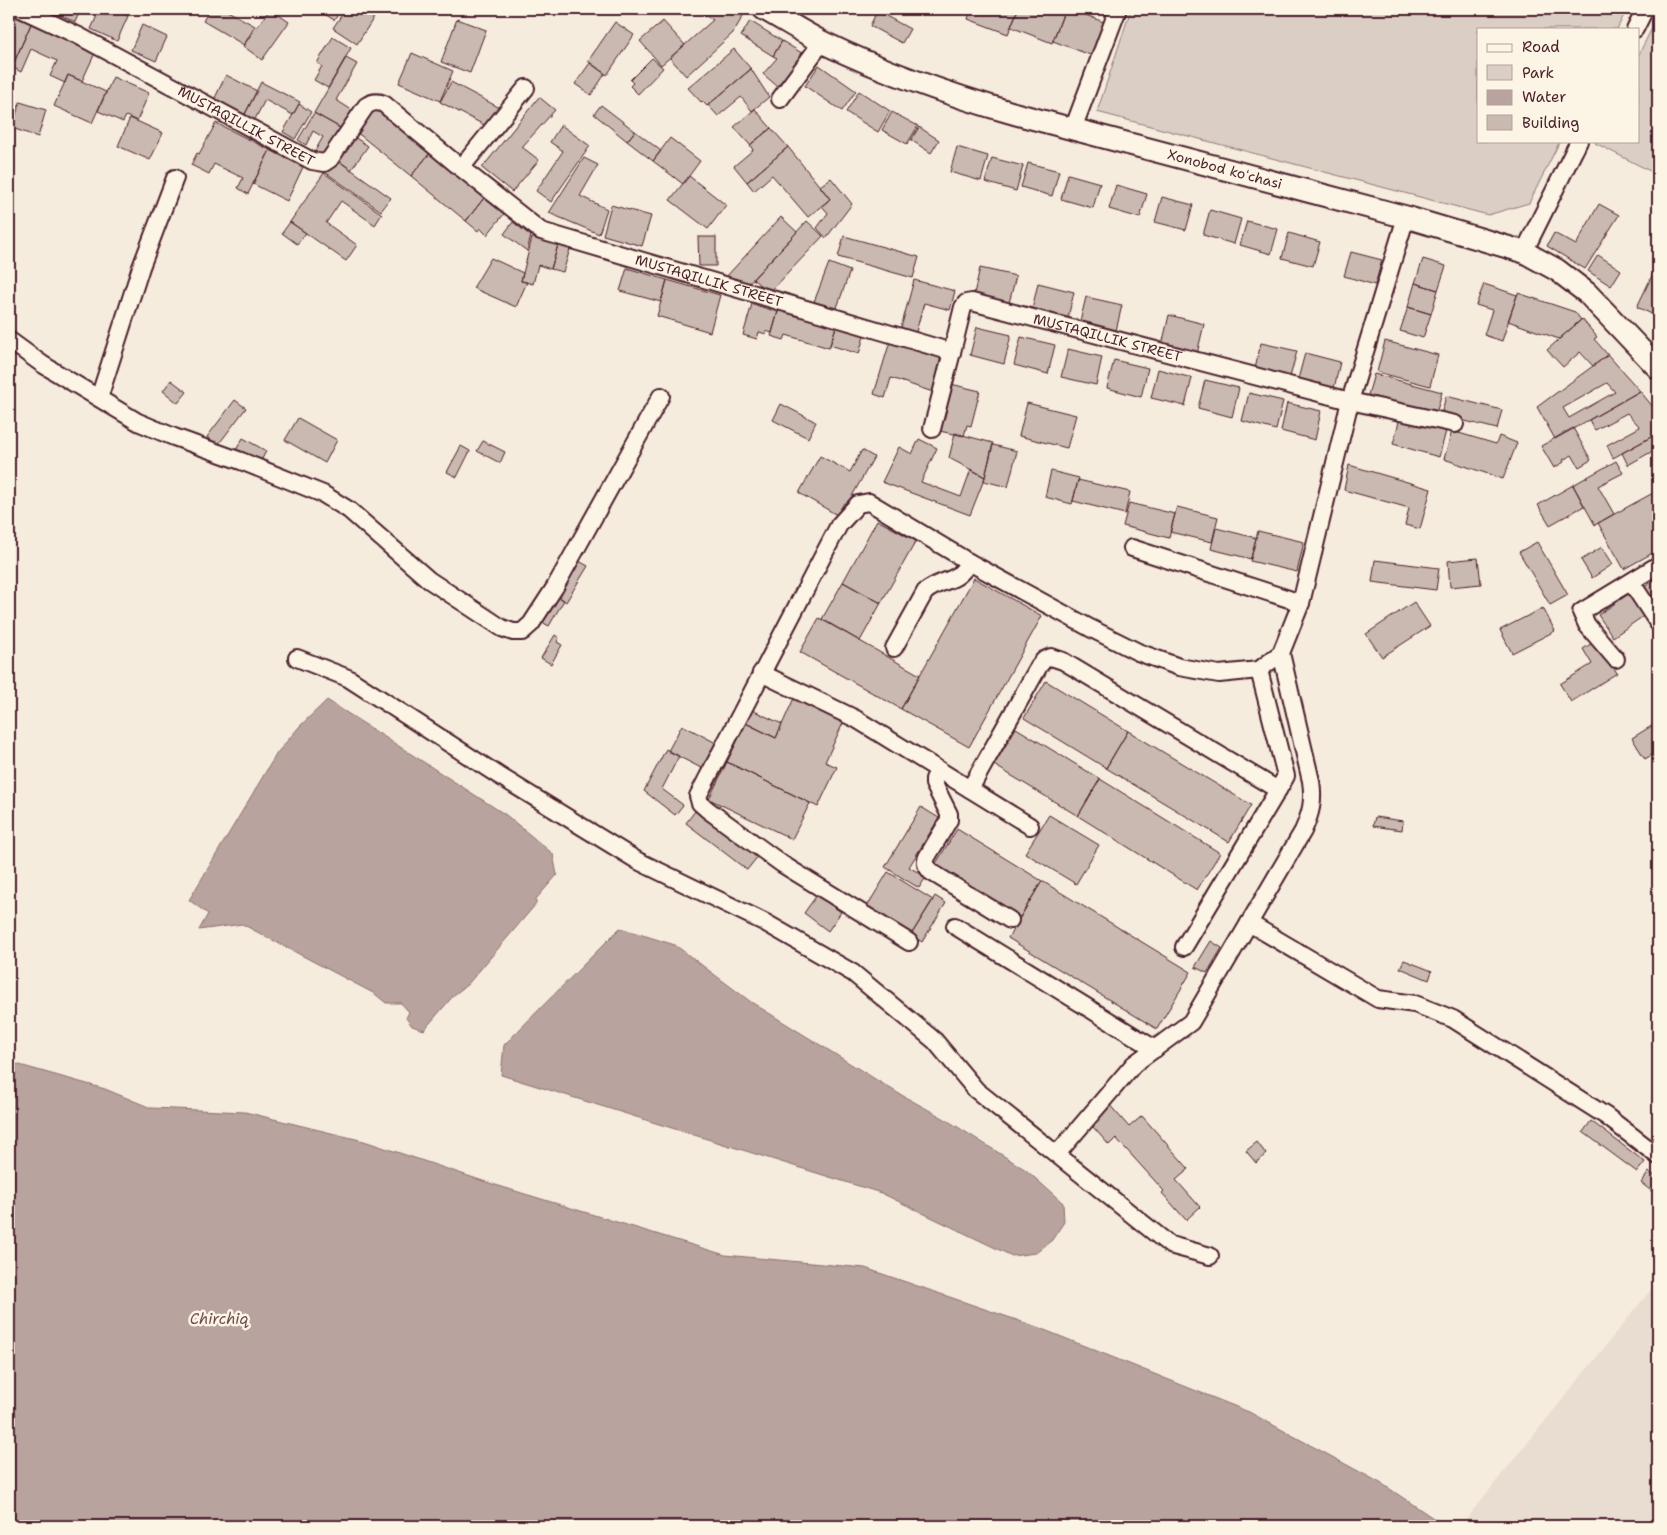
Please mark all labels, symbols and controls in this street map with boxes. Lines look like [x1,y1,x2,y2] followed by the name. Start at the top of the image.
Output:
[1477,28,1640,142] legend
[1522,37,1560,57] text: Road
[1522,63,1554,83] text: Park
[175,82,318,170] street label: MUSTAQILLIK STREET
[1522,87,1566,107] text: Water
[1522,113,1579,133] text: Building
[1166,145,1284,193] street label: Xonobod koʻchasi
[633,250,785,311] street label: MUSTAQILLIK STREET
[1031,309,1184,366] street label: MUSTAQILLIK STREET
[190,1309,249,1329] water label: Chirchiq

